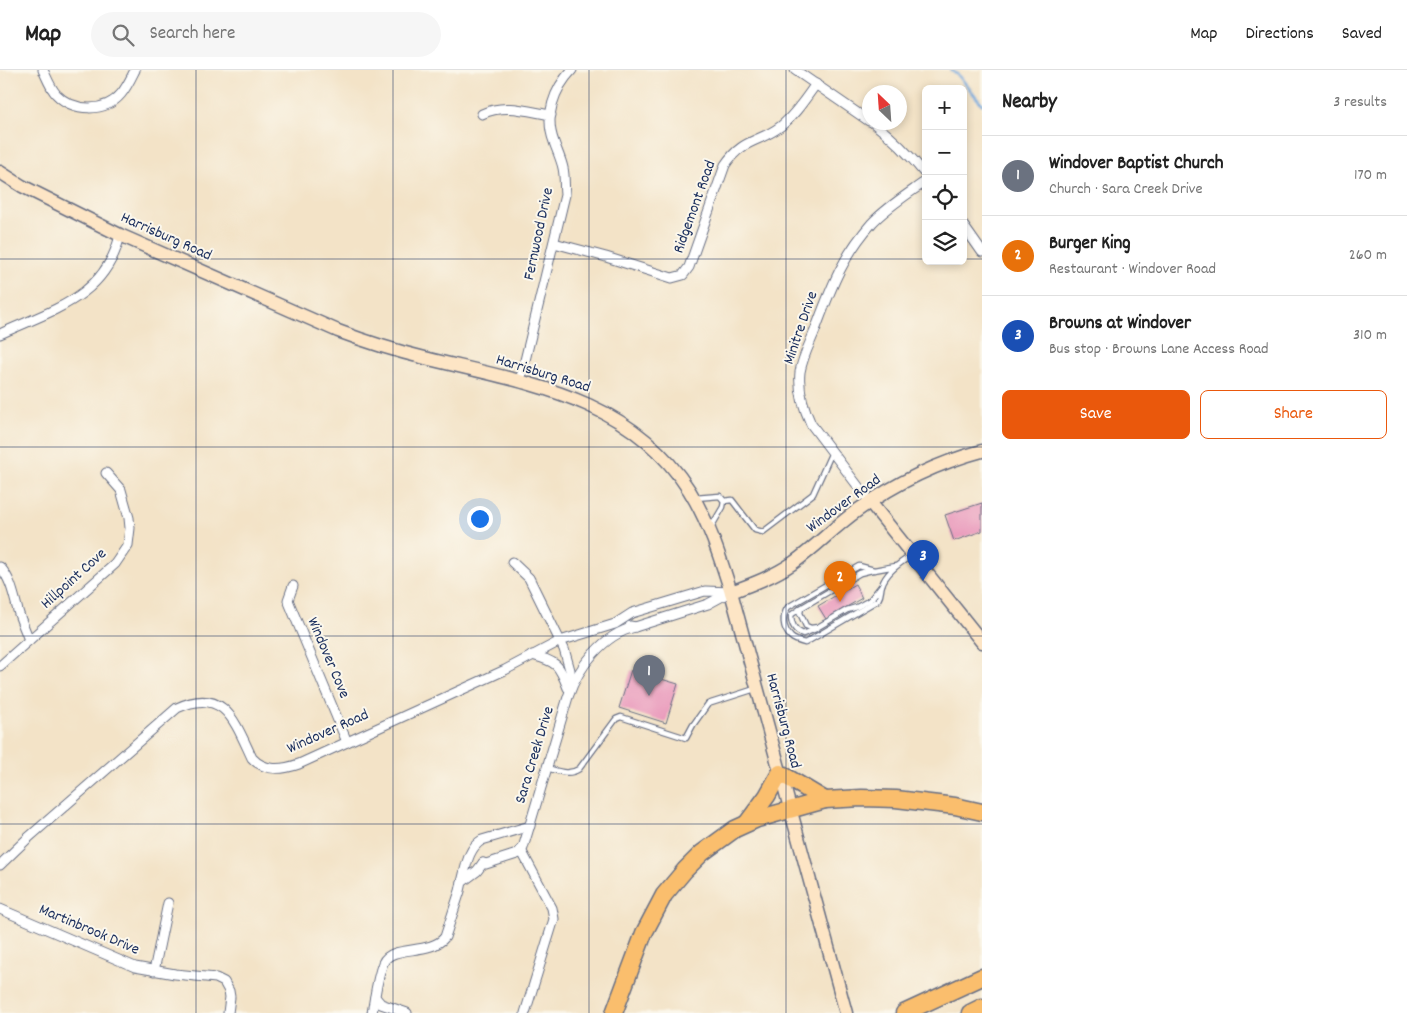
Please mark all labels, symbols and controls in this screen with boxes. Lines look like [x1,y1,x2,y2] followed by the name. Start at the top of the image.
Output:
[91,12,441,57] search box
[25,18,61,52] text: Map
[109,21,137,49] icon: search
[149,21,235,48] text: Search here
[1190,22,1217,47] text: Map
[1245,22,1314,47] text: Directions
[1342,22,1382,47] text: Saved
[862,85,907,130] north arrow
[922,85,967,265] map controls
[922,85,967,130] button: +
[1002,88,1057,118] text: Nearby
[1333,91,1387,114] text: 3 results
[922,130,967,175] button: −
[1049,151,1223,178] text: Windover Baptist Church
[668,157,722,257] street label: Ridgemont Road
[1016,164,1020,187] text: 1
[1354,164,1387,187] text: 170 m
[922,175,967,220] button: locate
[1049,178,1202,201] text: Church · Sara Creek Drive
[518,186,560,282] street label: Fernwood Drive
[117,207,215,267] street label: Harrisburg Road
[922,220,967,265] button: layers
[1049,231,1131,258] text: Burger King
[1015,244,1022,267] text: 2
[1349,244,1387,267] text: 260 m
[1049,258,1216,281] text: Restaurant · Windover Road
[778,288,824,368] street label: Minitre Drive
[1049,311,1191,338] text: Browns at Windover
[1014,324,1022,347] text: 3
[1353,324,1387,347] text: 310 m
[1049,338,1269,361] text: Bus stop · Browns Lane Access Road
[493,349,593,399] street label: Harrisburg Road
[1002,390,1190,439] button: Save
[1200,390,1387,439] button: Share
[802,469,886,539] street label: Windover Road
[467,506,493,532] your location
[907,540,939,581] pin: 3
[36,543,112,615] street label: Hillpoint Cove
[824,561,856,602] pin: 2
[301,614,355,702] street label: Windover Cove
[633,655,665,696] pin: 1
[759,671,807,771] street label: Harrisburg Road
[283,704,373,760] street label: Windover Road
[509,704,561,806] street label: Sara Creek Drive
[35,898,143,962] street label: Martinbrook Drive

